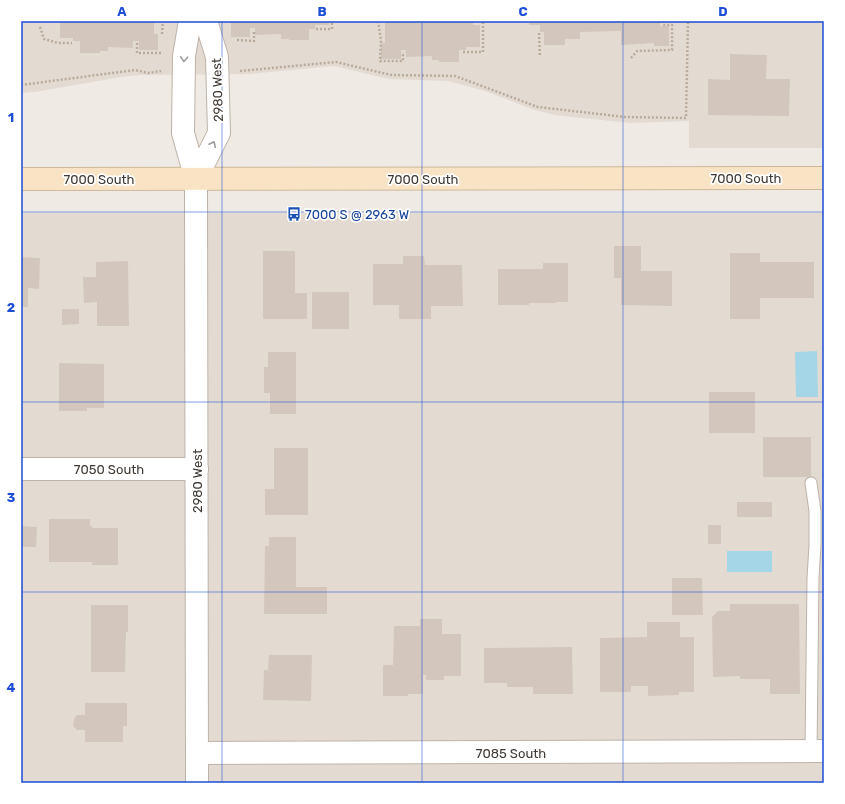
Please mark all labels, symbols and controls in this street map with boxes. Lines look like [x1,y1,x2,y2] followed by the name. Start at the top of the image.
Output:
[117,4,127,19] text: A
[317,4,327,19] text: B
[518,4,528,19] text: C
[718,4,728,19] text: D
[179,56,188,63] one-way arrow
[209,58,226,122] street label: 2980 West
[8,110,14,125] text: 1
[208,141,216,148] one-way arrow
[711,171,782,186] street label: 7000 South
[64,172,135,187] street label: 7000 South
[388,172,459,187] street label: 7000 South
[286,206,302,222] bus stop icon: 7000 S @ 2963 W
[305,207,409,222] place label: 7000 S @ 2963 W
[7,300,15,315] text: 2
[190,449,205,513] street label: 2980 West
[74,462,144,477] street label: 7050 South
[7,490,16,505] text: 3
[7,680,16,695] text: 4
[476,746,546,761] street label: 7085 South

